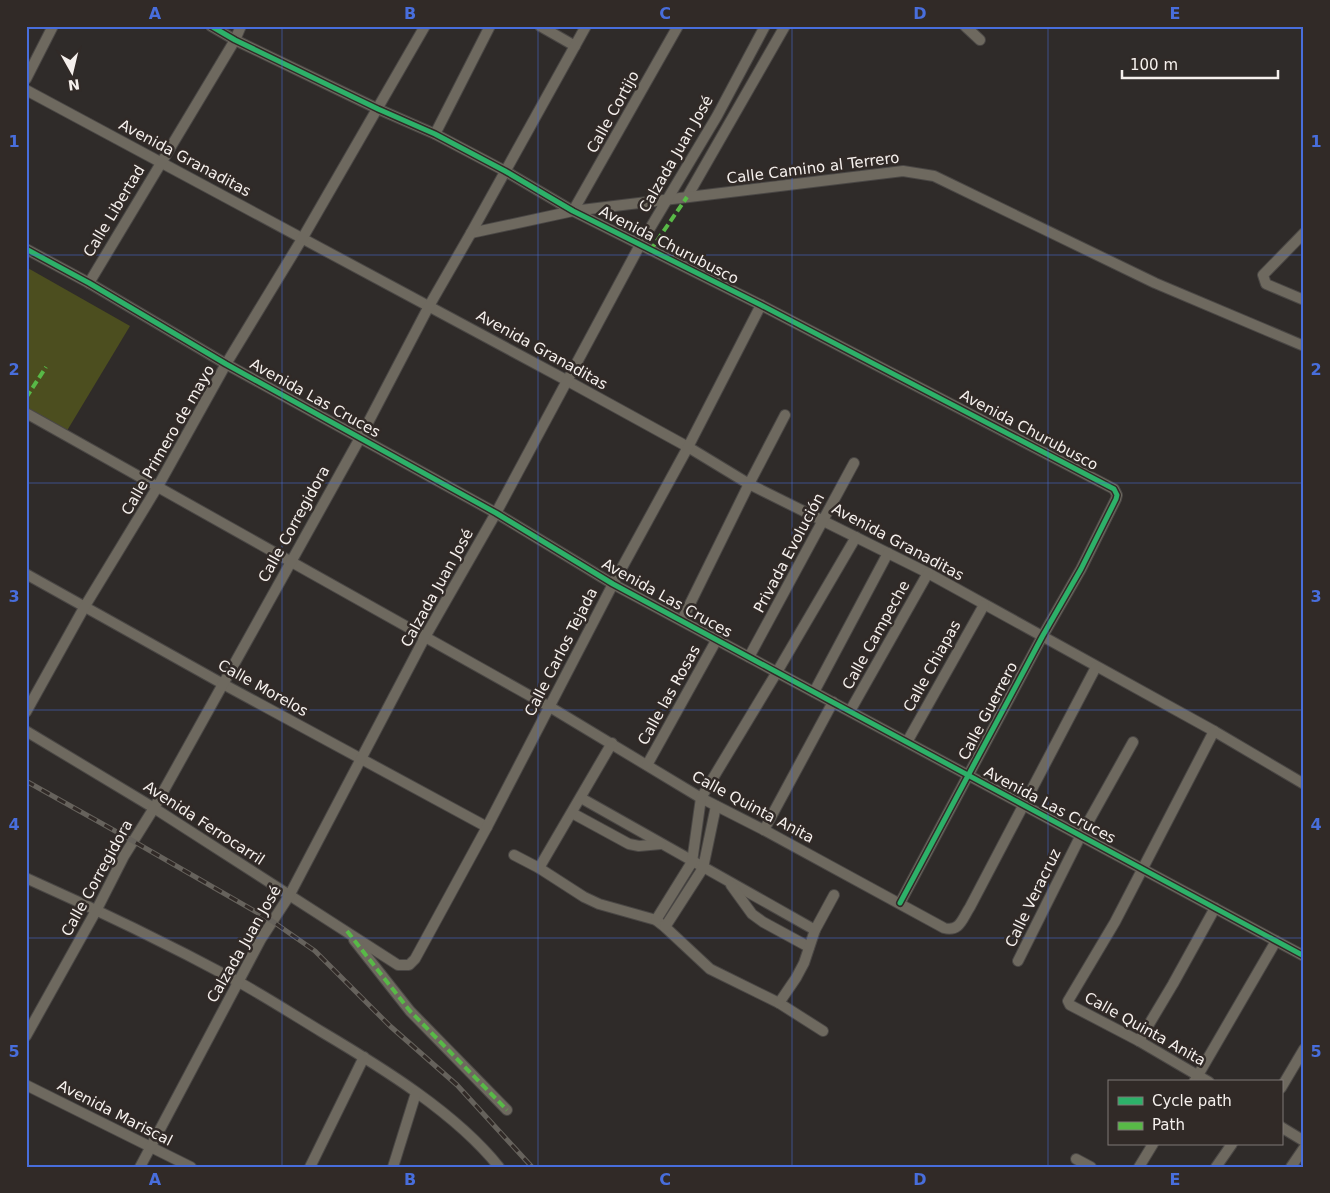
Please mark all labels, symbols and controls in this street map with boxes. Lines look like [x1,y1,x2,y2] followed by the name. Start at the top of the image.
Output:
[149,4,162,23] text: A
[404,4,416,23] text: B
[659,4,671,23] text: C
[913,4,927,23] text: D
[1170,4,1180,23] text: E
[48,48,98,98] north arrow
[1122,48,1279,80] scale bar
[1130,56,1178,74] text: 100 m
[583,68,643,156] street label: Calle Cortijo
[67,76,81,94] text: N
[635,92,717,216] street label: Calzada Juan José
[116,116,254,201] street label: Avenida Granaditas
[8,132,20,151] text: 1
[1310,132,1322,151] text: 1
[726,148,900,188] street label: Calle Camino al Terrero
[79,162,149,260] street label: Calle Libertad
[596,202,742,288] street label: Avenida Churubusco
[473,307,611,394] street label: Avenida Granaditas
[247,355,383,441] street label: Avenida Las Cruces
[8,360,20,379] text: 2
[1310,360,1322,379] text: 2
[118,362,218,518] street label: Calle Primero de mayo
[957,386,1101,474] street label: Avenida Churubusco
[255,463,333,585] street label: Calle Corregidora
[750,490,828,616] street label: Privada Evolución
[829,500,967,585] street label: Avenida Granaditas
[397,526,477,650] street label: Calzada Juan José
[599,555,735,641] street label: Avenida Las Cruces
[839,577,913,693] street label: Calle Campeche
[521,585,601,719] street label: Calle Carlos Tejada
[8,587,20,606] text: 3
[1310,587,1322,606] text: 3
[899,617,965,715] street label: Calle Chiapas
[634,642,704,748] street label: Calle las Rosas
[215,656,311,720] street label: Calle Morelos
[955,659,1021,763] street label: Calle Guerrero
[981,763,1119,847] street label: Avenida Las Cruces
[689,767,817,847] street label: Calle Quinta Anita
[140,777,268,869] street label: Avenida Ferrocarril
[8,815,20,834] text: 4
[1310,815,1322,834] text: 4
[58,817,136,939] street label: Calle Corregidora
[1001,846,1065,950] street label: Calle Veracruz
[203,882,285,1006] street label: Calzada Juan José
[1081,988,1209,1070] street label: Calle Quinta Anita
[8,1042,20,1061] text: 5
[1310,1042,1322,1061] text: 5
[55,1076,175,1150] street label: Avenida Mariscal
[1108,1080,1282,1146] legend
[1152,1092,1232,1110] text: Cycle path
[1152,1116,1185,1134] text: Path
[149,1170,162,1189] text: A
[404,1170,416,1189] text: B
[659,1170,671,1189] text: C
[913,1170,927,1189] text: D
[1170,1170,1180,1189] text: E

